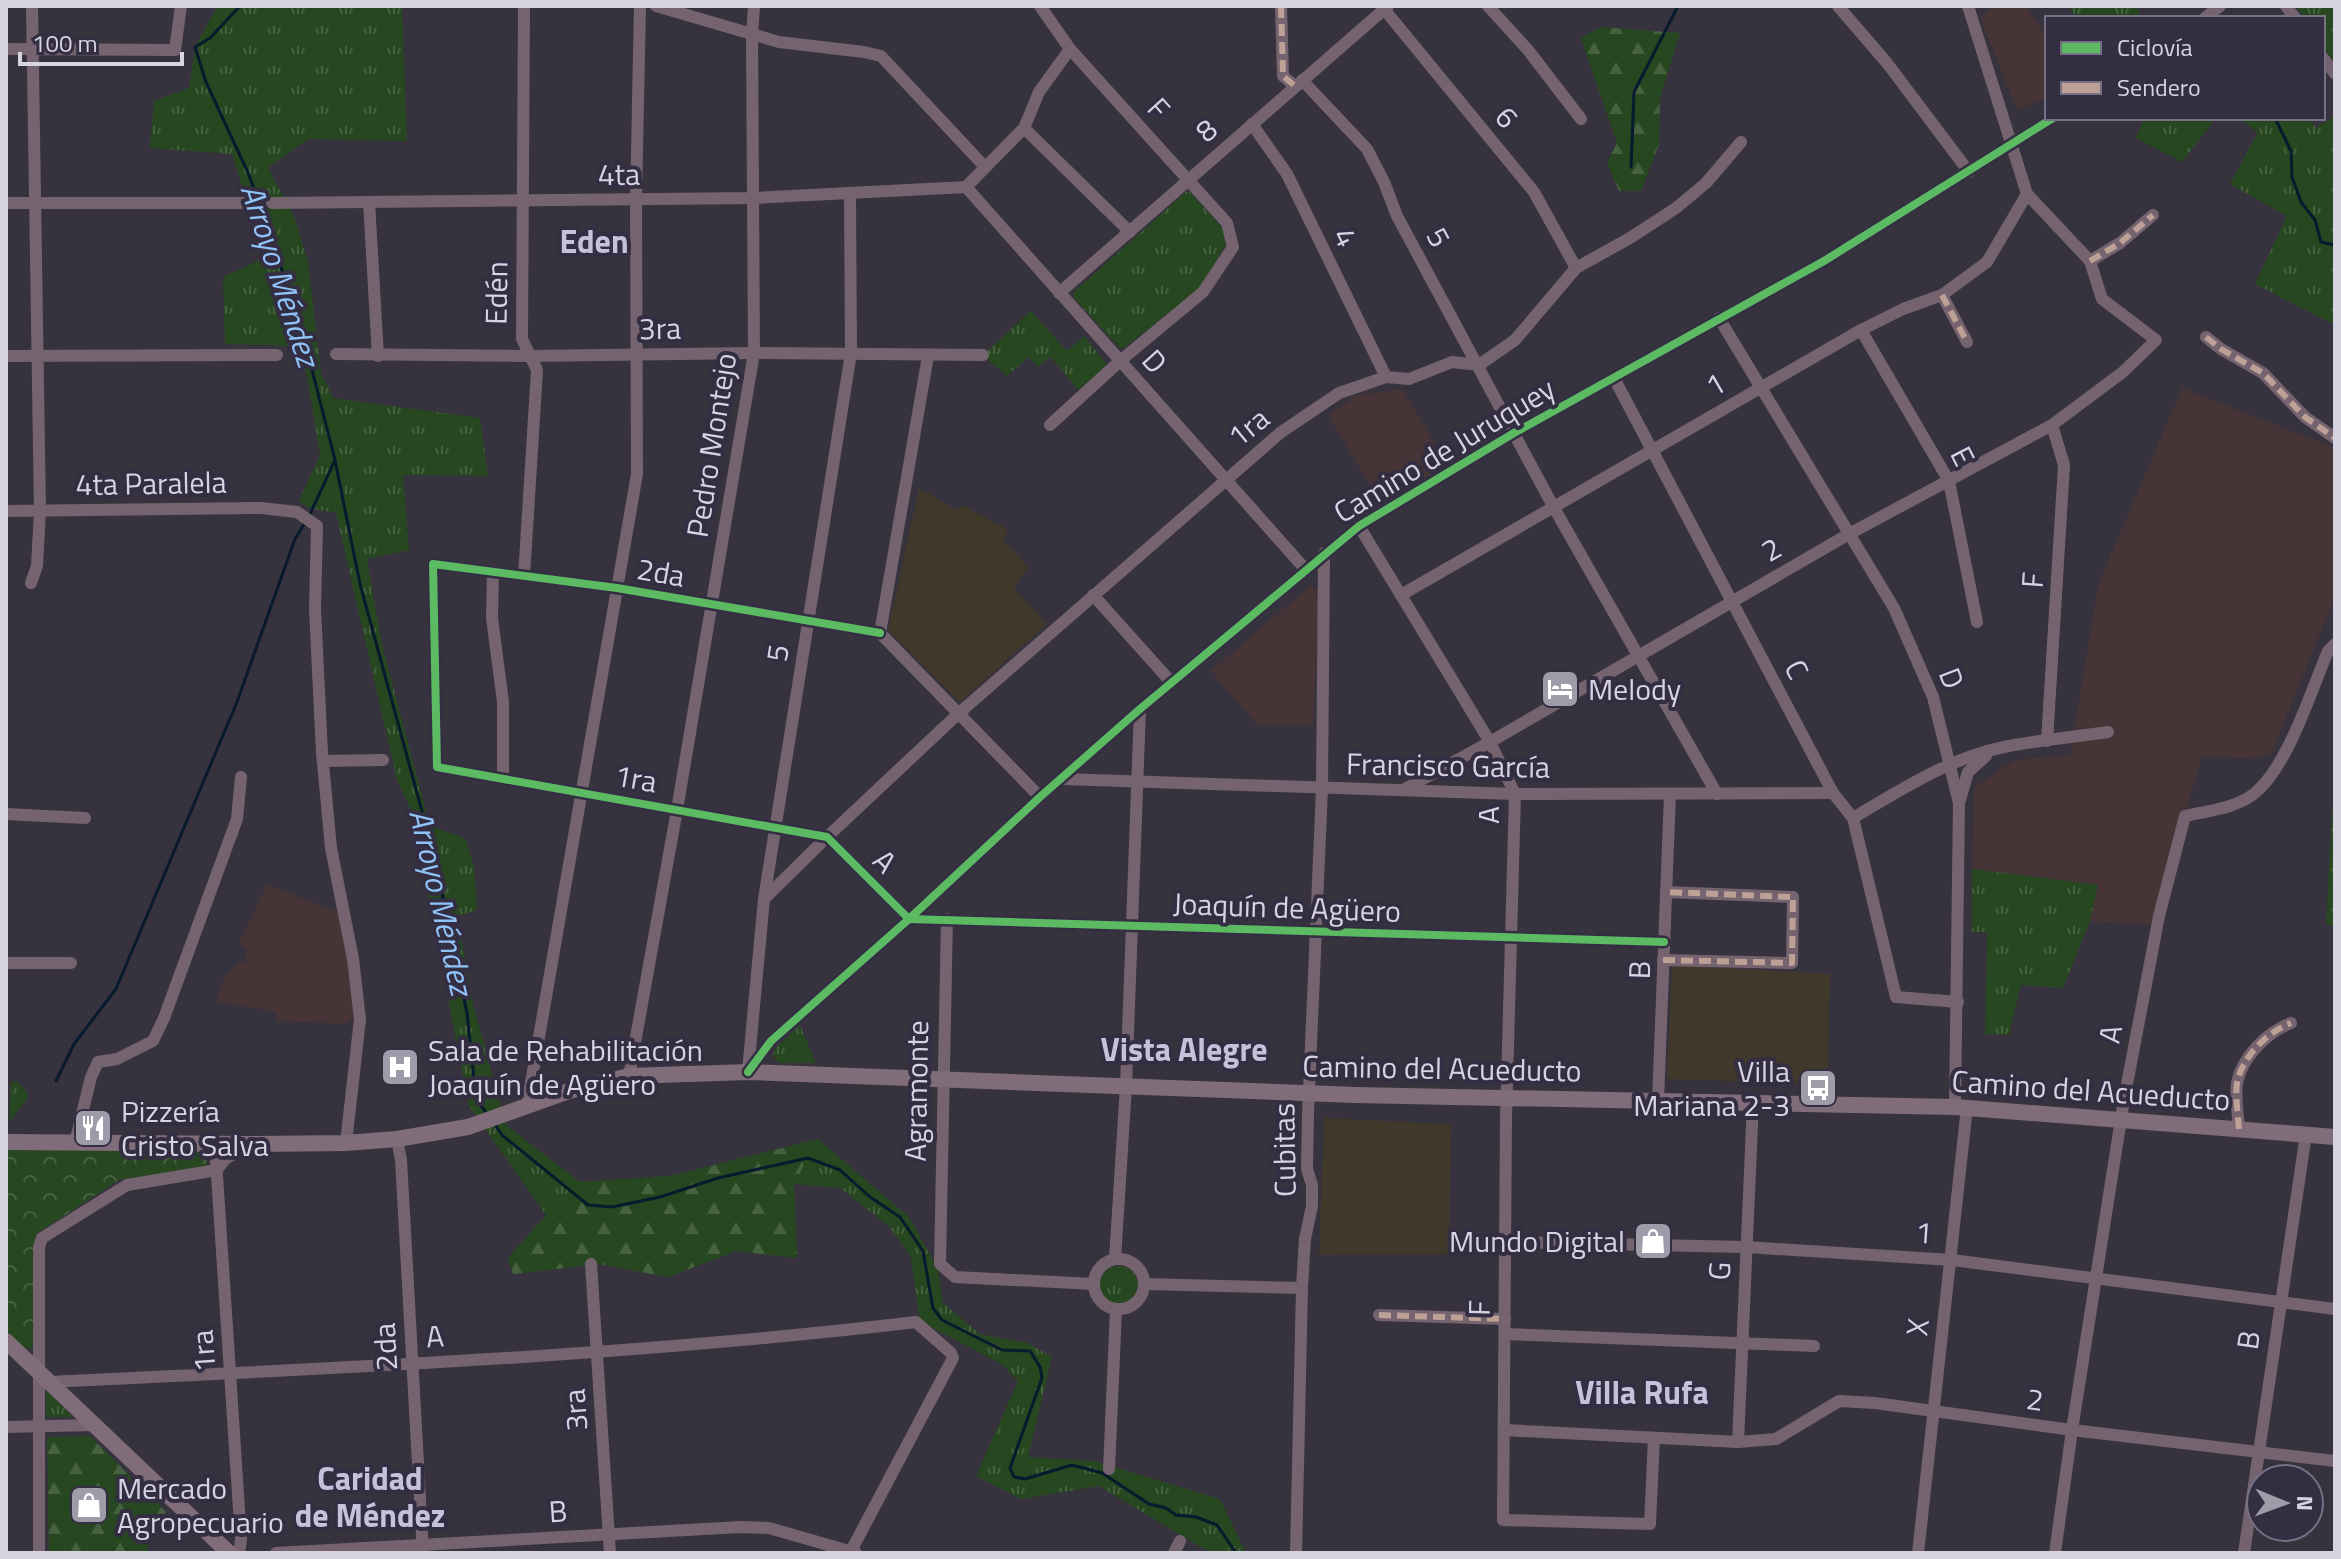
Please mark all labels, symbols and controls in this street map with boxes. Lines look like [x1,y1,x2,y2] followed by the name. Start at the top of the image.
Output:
[20,16,182,66] scale bar
[2045,16,2325,120] legend
[32,25,98,61] text: 100 m
[2117,29,2193,65] text: Ciclovía
[2117,69,2201,105] text: Sendero
[1137,87,1181,129] street label: F
[1484,96,1530,138] street label: 6
[1185,107,1227,153] street label: 8
[597,151,641,197] street label: 4ta
[229,177,334,375] water label: Arroyo Méndez
[559,217,629,265] district label: Eden
[1415,218,1463,256] street label: 5
[1322,219,1370,255] street label: 4
[472,261,520,325] street label: Edén
[638,305,682,351] street label: 3ra
[1131,338,1179,384] street label: D
[674,349,748,541] street label: Pedro Montejo
[1696,360,1734,408] street label: 1
[1325,366,1563,534] street label: Camino de Juruquey
[1217,396,1279,458] street label: 1ra
[1939,438,1987,474] street label: E
[75,459,227,507] street label: 4ta Paralela
[1752,525,1790,573] street label: 2
[634,545,688,599] street label: 2da
[2009,571,2055,589] street label: F
[753,641,801,665] street label: 5
[1773,651,1821,687] street label: C
[1927,661,1977,695] street label: D
[1588,666,1681,712] place label: Melody
[1539,668,1581,710] hotel icon: Melody
[1346,740,1550,790] street label: Francisco García
[611,752,661,804] street label: 1ra
[397,804,487,1002] water label: Arroyo Méndez
[1465,806,1511,824] street label: A
[862,838,908,884] street label: A
[1172,880,1402,934] street label: Joaquín de Agüero
[1616,960,1662,980] street label: B
[892,1020,940,1162] street label: Agramonte
[2086,1021,2134,1047] street label: A
[1100,1025,1268,1073] district label: Vista Alegre
[428,1027,703,1107] place label: Sala de Rehabilitación Joaquín de Agüero
[1302,1043,1582,1093] street label: Camino del Acueducto
[379,1046,421,1088] hospital icon: Sala de Rehabilitación Joaquín de Agüero
[1633,1048,1790,1128] place label: Villa Mariana 2-3
[1950,1057,2232,1123] street label: Camino del Acueducto
[1797,1067,1839,1109] bus stop icon: Villa Mariana 2-3
[121,1088,269,1168] place label: Pizzería Cristo Salva
[1260,1103,1308,1197] street label: Cubitas
[72,1107,114,1149] restaurant icon: Pizzería Cristo Salva
[1914,1208,1934,1256] street label: 1
[1449,1218,1625,1264] place label: Mundo Digital
[1632,1220,1674,1262] shop icon: Mundo Digital
[1696,1261,1742,1281] street label: G
[1456,1300,1502,1316] street label: F
[424,1312,446,1360] street label: A
[1893,1316,1941,1338] street label: X
[361,1322,409,1372] street label: 2da
[179,1328,227,1374] street label: 1ra
[2224,1328,2272,1352] street label: B
[1575,1368,1709,1416] district label: Villa Rufa
[2023,1375,2047,1423] street label: 2
[551,1387,599,1433] street label: 3ra
[295,1454,445,1539] district label: Caridad de Méndez
[2245,1463,2325,1543] north arrow
[117,1465,284,1545] place label: Mercado Agropecuario
[68,1484,110,1526] shop icon: Mercado Agropecuario
[547,1487,569,1535] street label: B
[2288,1495,2322,1511] text: N

